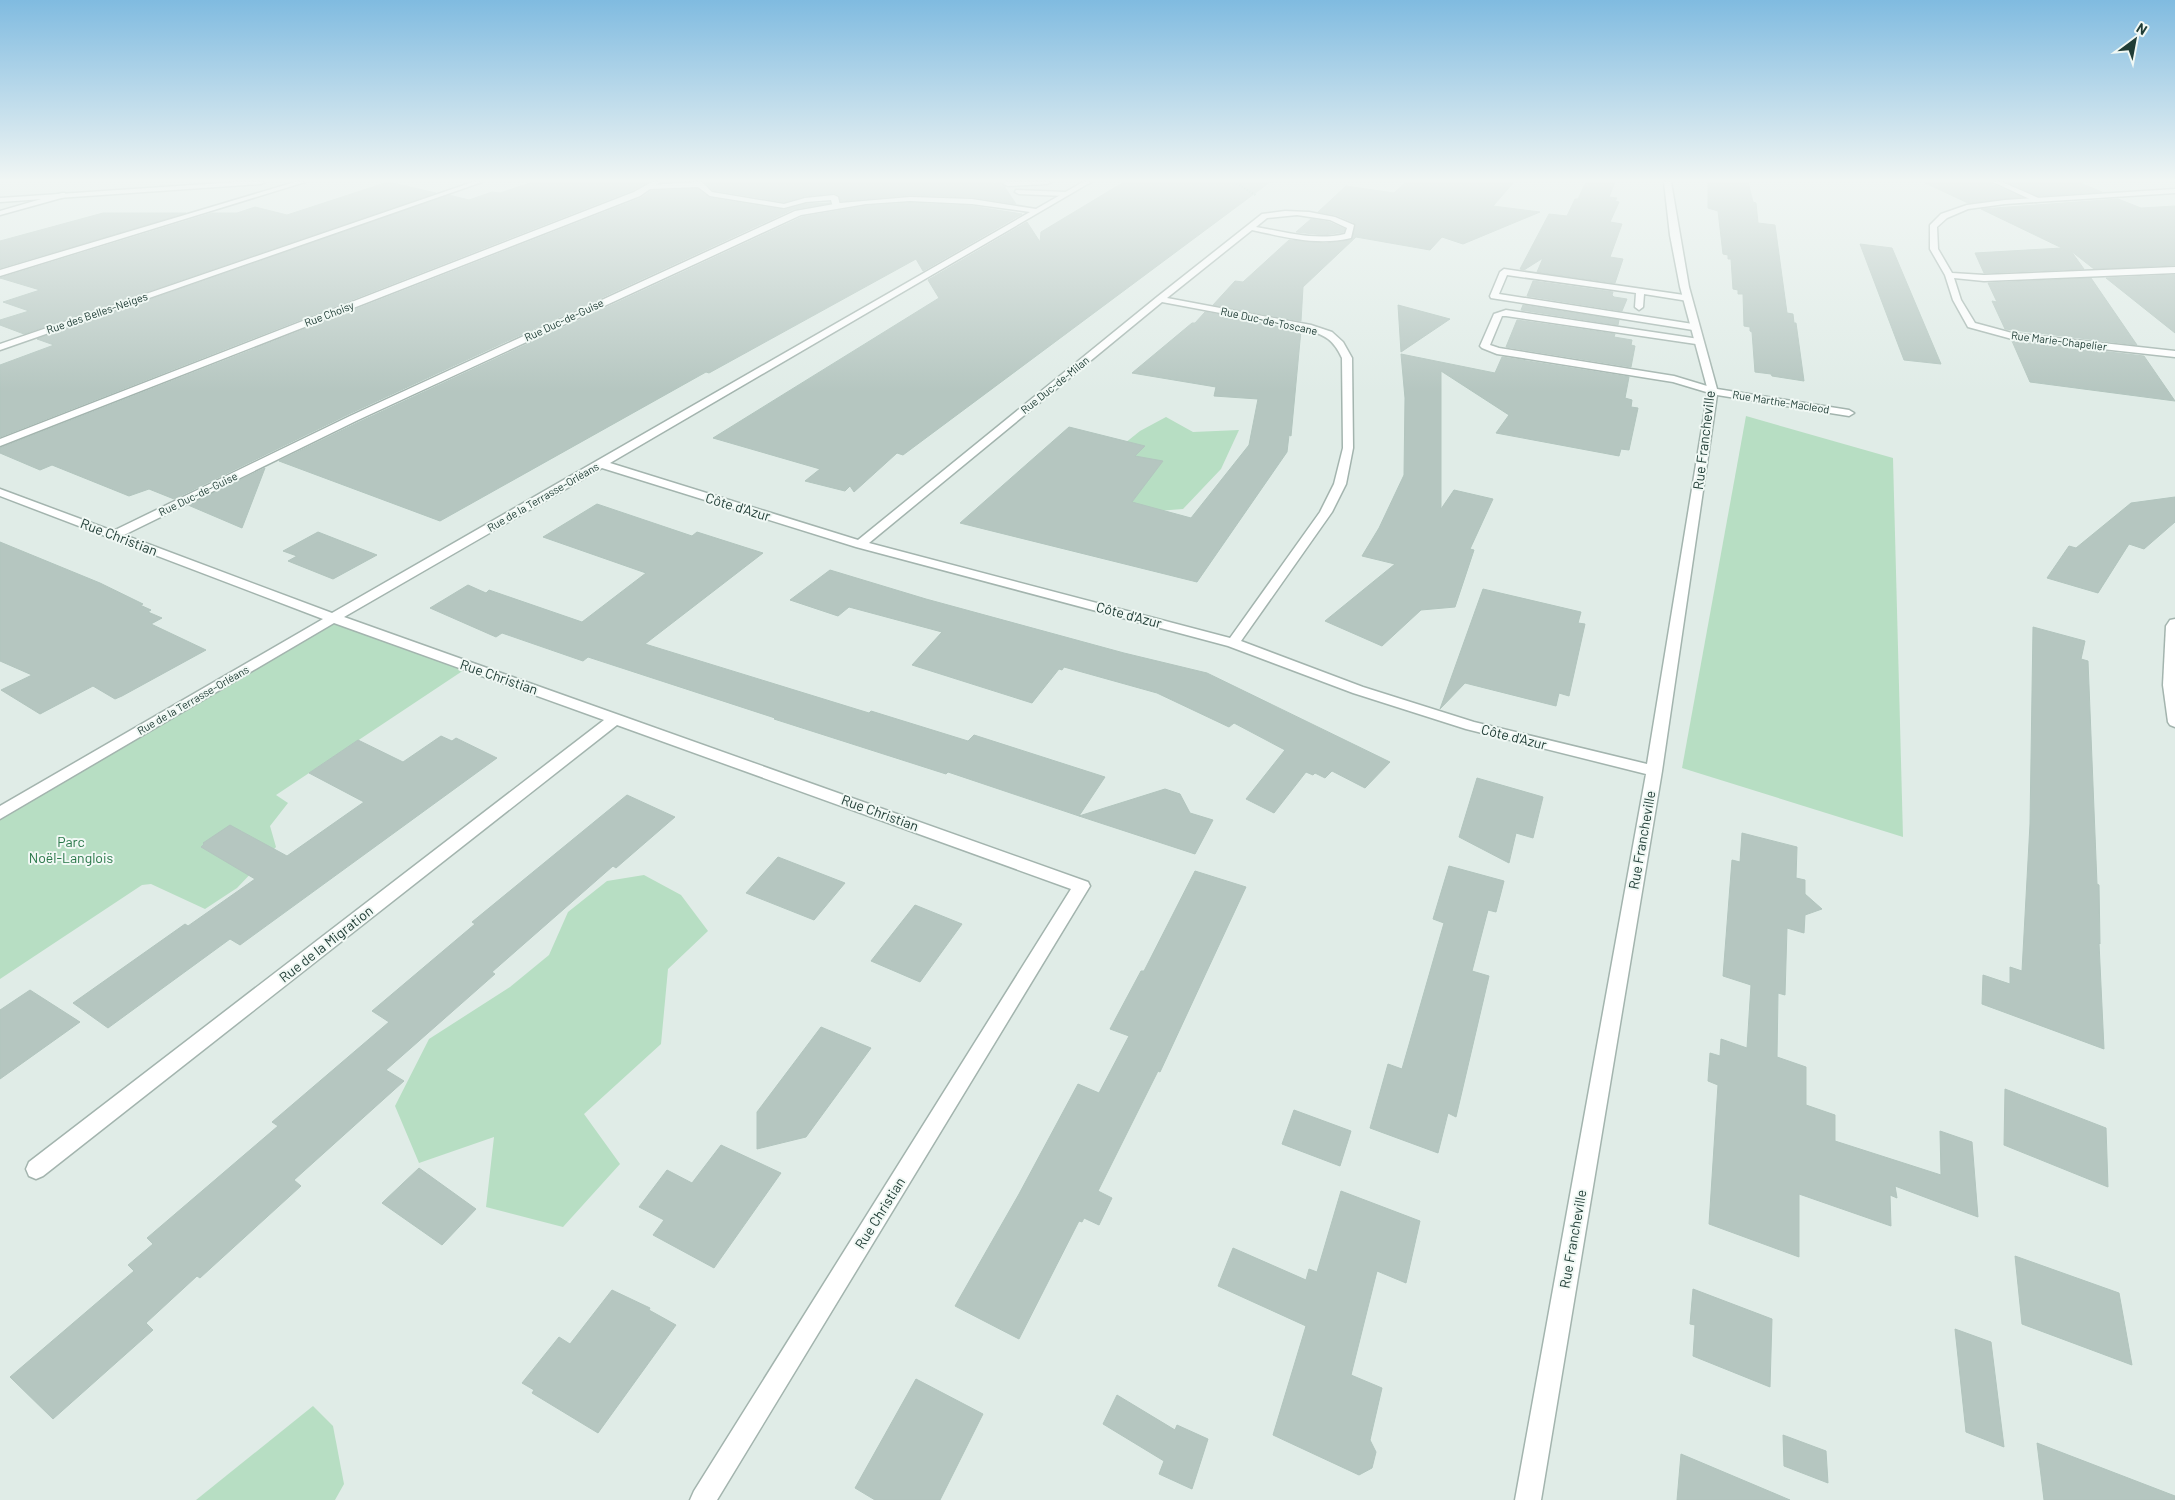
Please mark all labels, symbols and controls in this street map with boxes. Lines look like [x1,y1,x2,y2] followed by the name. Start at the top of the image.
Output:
[2110,15,2160,65] north arrow
[2134,19,2151,38] text: N
[45,289,149,336] street label: Rue des Belles-Neiges
[522,295,606,344] street label: Rue Duc-de-Guise
[302,298,355,329] street label: Rue Choisy
[1219,304,1319,337] street label: Rue Duc-de-Toscane
[2010,328,2108,353] street label: Rue Marie-Chapelier
[1018,353,1092,416] street label: Rue Duc-de-Milan
[1732,387,1830,416] street label: Rue Marthe-Macleod
[1689,389,1718,491] street label: Rue Francheville
[485,459,601,534] street label: Rue de la Terrasse-Orléans
[156,469,239,518] street label: Rue Duc-de-Guise
[704,489,773,524] street label: Côte d'Azur
[78,514,160,559] street label: Rue Christian
[1095,598,1164,631] street label: Côte d'Azur
[458,655,540,698] street label: Rue Christian
[135,662,251,737] street label: Rue de la Terrasse-Orléans
[1480,720,1549,753] street label: Côte d'Azur
[1624,789,1659,891] street label: Rue Francheville
[839,791,921,834] street label: Rue Christian
[29,833,114,866] park label: Parc Noël-Langlois
[275,902,376,986] street label: Rue de la Migration
[851,1174,908,1252] street label: Rue Christian
[1555,1188,1590,1290] street label: Rue Francheville

